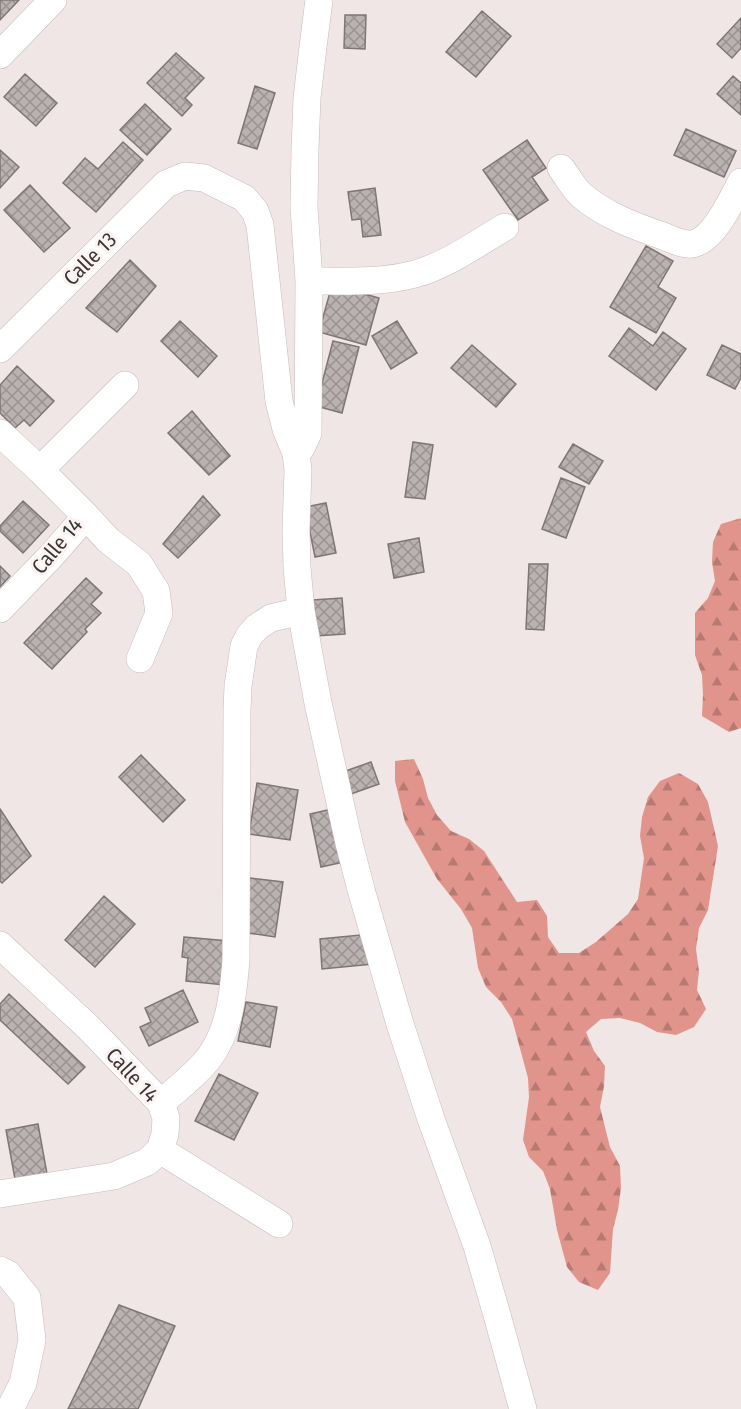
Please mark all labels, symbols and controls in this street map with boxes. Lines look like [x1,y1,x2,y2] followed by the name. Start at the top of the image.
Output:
[58,227,122,291] street label: Calle 13
[26,513,88,579] street label: Calle 14
[100,1042,164,1108] street label: Calle 14

